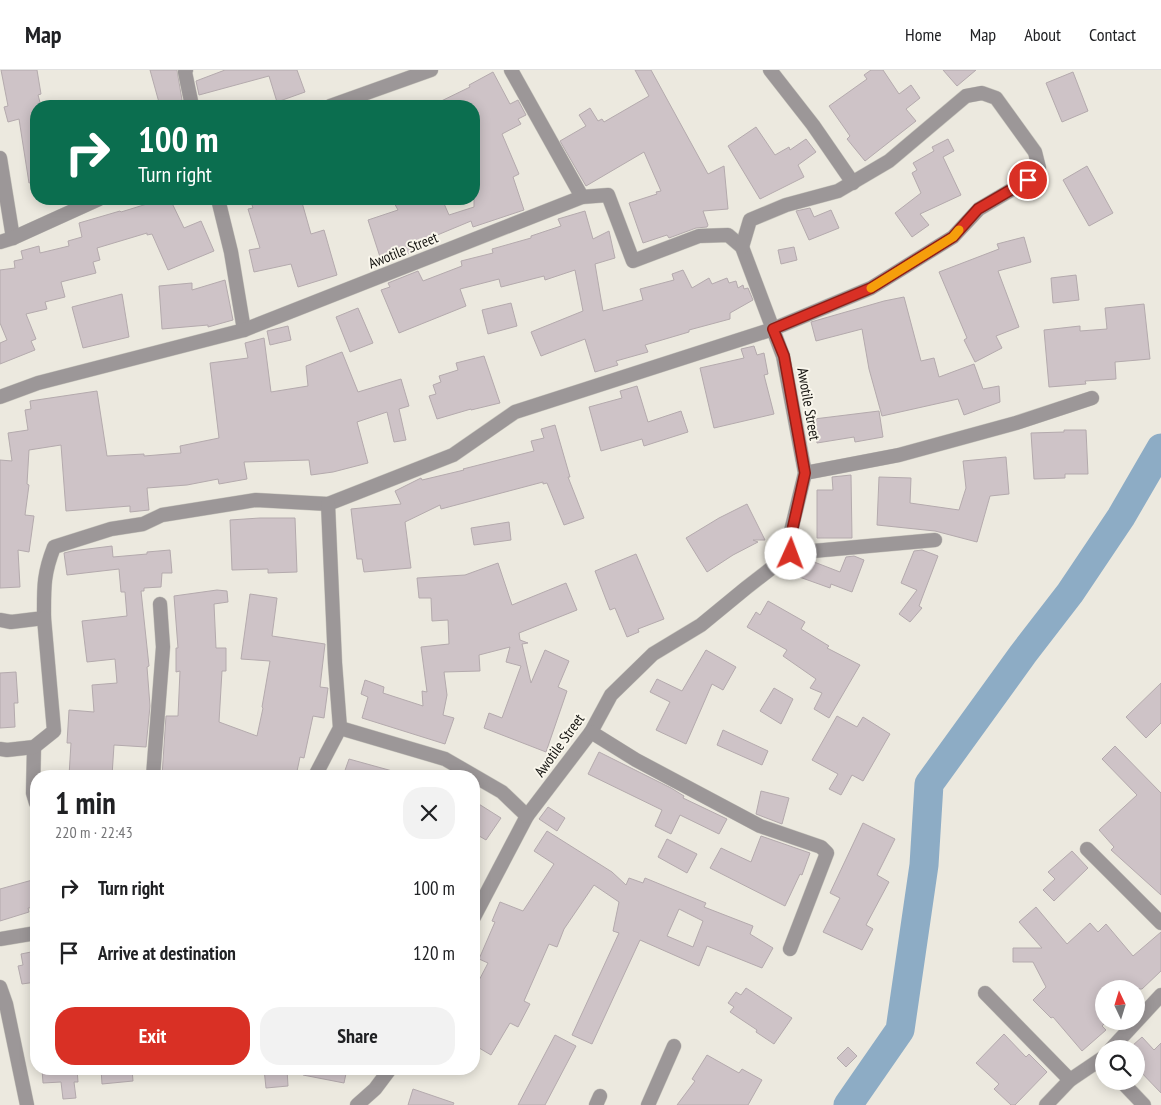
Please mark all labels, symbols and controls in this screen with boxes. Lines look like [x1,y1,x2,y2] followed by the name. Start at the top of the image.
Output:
[25,19,62,50] text: Map
[905,23,942,46] text: Home
[970,23,996,46] text: Map
[1024,23,1061,46] text: About
[1089,23,1136,46] text: Contact
[138,116,219,162] text: 100 m
[55,120,120,185] icon: right
[1007,159,1049,201] pin
[138,160,212,188] text: Turn right
[1014,166,1042,194] icon: arrive
[365,227,441,273] street label: Awotile Street
[793,366,825,442] street label: Awotile Street
[764,527,816,579] position arrow
[530,710,588,780] street label: Awotile Street
[55,783,116,822] text: 1 min
[403,787,455,839] button: close
[55,822,133,842] text: 220 m · 22:43
[55,874,83,902] icon: right
[98,876,164,900] text: Turn right
[413,876,455,900] text: 100 m
[55,939,83,967] icon: arrive
[98,941,236,965] text: Arrive at destination
[413,941,455,965] text: 120 m
[1095,980,1145,1030] north arrow
[1095,980,1145,1090] map controls
[55,1007,250,1065] button: Exit
[260,1007,455,1065] button: Share
[1095,1040,1145,1090] button: search

